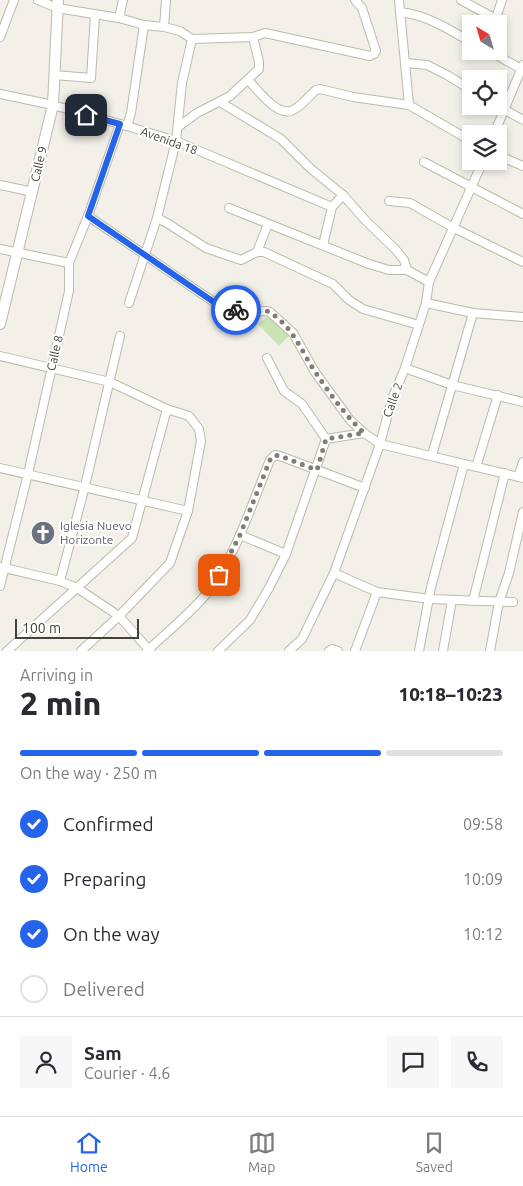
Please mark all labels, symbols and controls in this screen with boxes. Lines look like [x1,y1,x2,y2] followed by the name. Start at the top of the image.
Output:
[462,15,508,60] north arrow
[462,15,507,170] map controls
[462,70,507,115] button: locate
[65,94,107,136] pin
[72,101,100,129] icon: home
[139,124,199,157] street label: Avenida 18
[462,125,507,170] button: layers
[28,145,49,183] street label: Calle 9
[211,285,261,335] courier
[222,296,250,324] icon: bike
[44,334,65,372] street label: Calle 8
[380,381,405,419] street label: Calle 2
[60,519,132,546] place label: Iglesia Nuevo Horizonte
[30,520,56,546] church icon: Iglesia Nuevo Horizonte
[198,554,240,596] pin
[205,561,233,589] icon: bag
[15,616,139,639] scale bar
[22,620,61,636] text: 100 m
[20,666,93,684] text: Arriving in
[398,683,503,705] text: 10:18–10:23
[20,685,101,721] text: 2 min
[20,764,157,782] text: On the way · 250 m
[20,810,48,838] icon: check
[63,813,154,835] text: Confirmed
[463,815,503,833] text: 09:58
[20,865,48,893] icon: check
[63,868,147,890] text: Preparing
[463,870,503,888] text: 10:09
[20,920,48,948] icon: check
[63,923,160,945] text: On the way
[463,925,503,943] text: 10:12
[63,978,145,1000] text: Delivered
[20,1036,72,1088] button: person
[387,1036,439,1088] button: chat
[451,1036,503,1088] button: phone
[84,1042,122,1064] text: Sam
[84,1064,170,1082] text: Courier · 4.6
[70,1129,108,1175] tab: Home
[248,1129,276,1175] tab: Map
[416,1129,453,1175] tab: Saved

